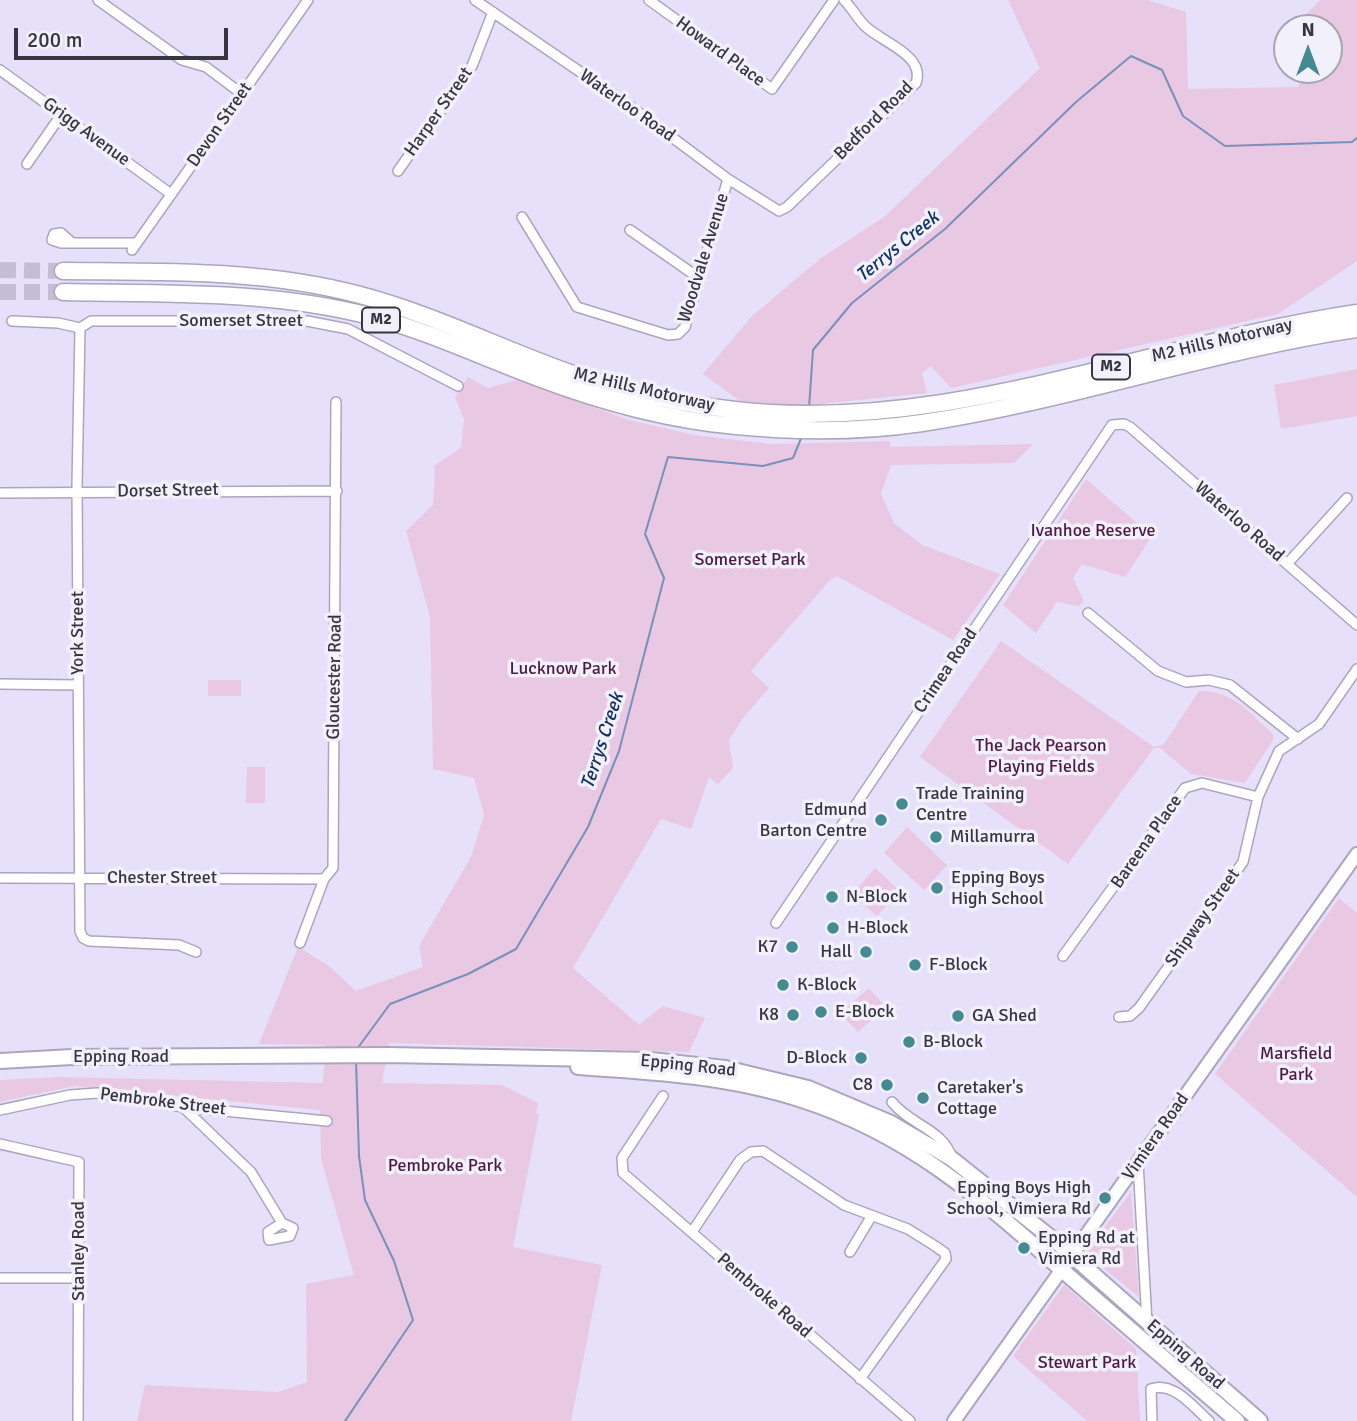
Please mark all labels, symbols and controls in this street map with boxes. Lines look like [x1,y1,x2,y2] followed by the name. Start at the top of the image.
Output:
[671,12,769,92] street label: Howard Place
[18,14,231,58] scale bar
[1273,14,1343,84] north arrow
[1301,18,1315,42] text: N
[27,27,82,53] text: 200 m
[400,63,478,161] street label: Harper Street
[575,65,679,147] street label: Waterloo Road
[830,77,918,165] street label: Bedford Road
[183,78,257,172] street label: Devon Street
[38,93,134,171] street label: Grigg Avenue
[674,191,734,325] street label: Woodvale Avenue
[852,207,944,287] water label: Terrys Creek
[362,308,400,332] road number: M2
[179,310,303,332] street label: Somerset Street
[1150,314,1294,368] street label: M2 Hills Motorway
[1092,354,1130,380] road number: M2
[572,363,716,417] street label: M2 Hills Motorway
[1190,477,1288,567] street label: Waterloo Road
[117,479,219,503] street label: Dorset Street
[1030,520,1156,542] park label: Ivanhoe Reserve
[694,549,806,571] park label: Somerset Park
[67,591,89,675] street label: York Street
[323,614,347,740] street label: Gloucester Road
[910,624,982,718] street label: Crimea Road
[510,658,616,680] park label: Lucknow Park
[577,690,629,792] water label: Terrys Creek
[975,735,1107,778] park label: The Jack Pearson Playing Fields
[916,783,1025,826] place label: Trade Training Centre
[1107,791,1187,893] street label: Bareena Place
[894,796,910,812] marker: Trade Training Centre
[760,799,867,842] place label: Edmund Barton Centre
[873,812,889,828] marker: Edmund Barton Centre
[950,826,1035,848] place label: Millamurra
[928,829,944,845] marker: Millamurra
[1161,865,1245,971] street label: Shipway Street
[107,867,217,889] street label: Chester Street
[951,867,1045,910] place label: Epping Boys High School
[929,880,945,896] marker: Epping Boys High School
[846,886,907,908] place label: N-Block
[824,889,840,905] marker: N-Block
[847,917,908,939] place label: H-Block
[825,920,841,936] marker: H-Block
[758,936,778,958] place label: K7
[784,939,800,955] marker: K7
[820,941,852,963] place label: Hall
[858,944,874,960] marker: Hall
[929,954,988,976] place label: F-Block
[907,957,923,973] marker: F-Block
[797,974,857,996] place label: K-Block
[775,977,791,993] marker: K-Block
[835,1001,894,1023] place label: E-Block
[759,1004,779,1026] place label: K8
[813,1004,829,1020] marker: E-Block
[972,1005,1037,1027] place label: GA Shed
[785,1007,801,1023] marker: K8
[950,1008,966,1024] marker: GA Shed
[923,1031,983,1053] place label: B-Block
[901,1034,917,1050] marker: B-Block
[1260,1043,1332,1086] park label: Marsfield Park
[73,1046,169,1068] street label: Epping Road
[786,1047,847,1069] place label: D-Block
[639,1050,737,1082] street label: Epping Road
[853,1050,869,1066] marker: D-Block
[852,1074,873,1096] place label: C8
[879,1077,895,1093] marker: C8
[937,1077,1023,1120] place label: Caretaker's Cottage
[99,1084,227,1120] street label: Pembroke Street
[1118,1089,1194,1185] street label: Vimiera Road
[915,1090,931,1106] marker: Caretaker's Cottage
[388,1155,502,1177] park label: Pembroke Park
[947,1177,1091,1220] place label: Epping Boys High School, Vimiera Rd
[1097,1190,1113,1206] marker: Epping Boys High School, Vimiera Rd
[68,1201,90,1301] street label: Stanley Road
[1038,1227,1135,1270] place label: Epping Rd at Vimiera Rd
[1016,1240,1032,1256] marker: Epping Rd at Vimiera Rd
[712,1249,816,1343] street label: Pembroke Road
[1142,1315,1228,1395] street label: Epping Road
[1038,1352,1136,1374] park label: Stewart Park

